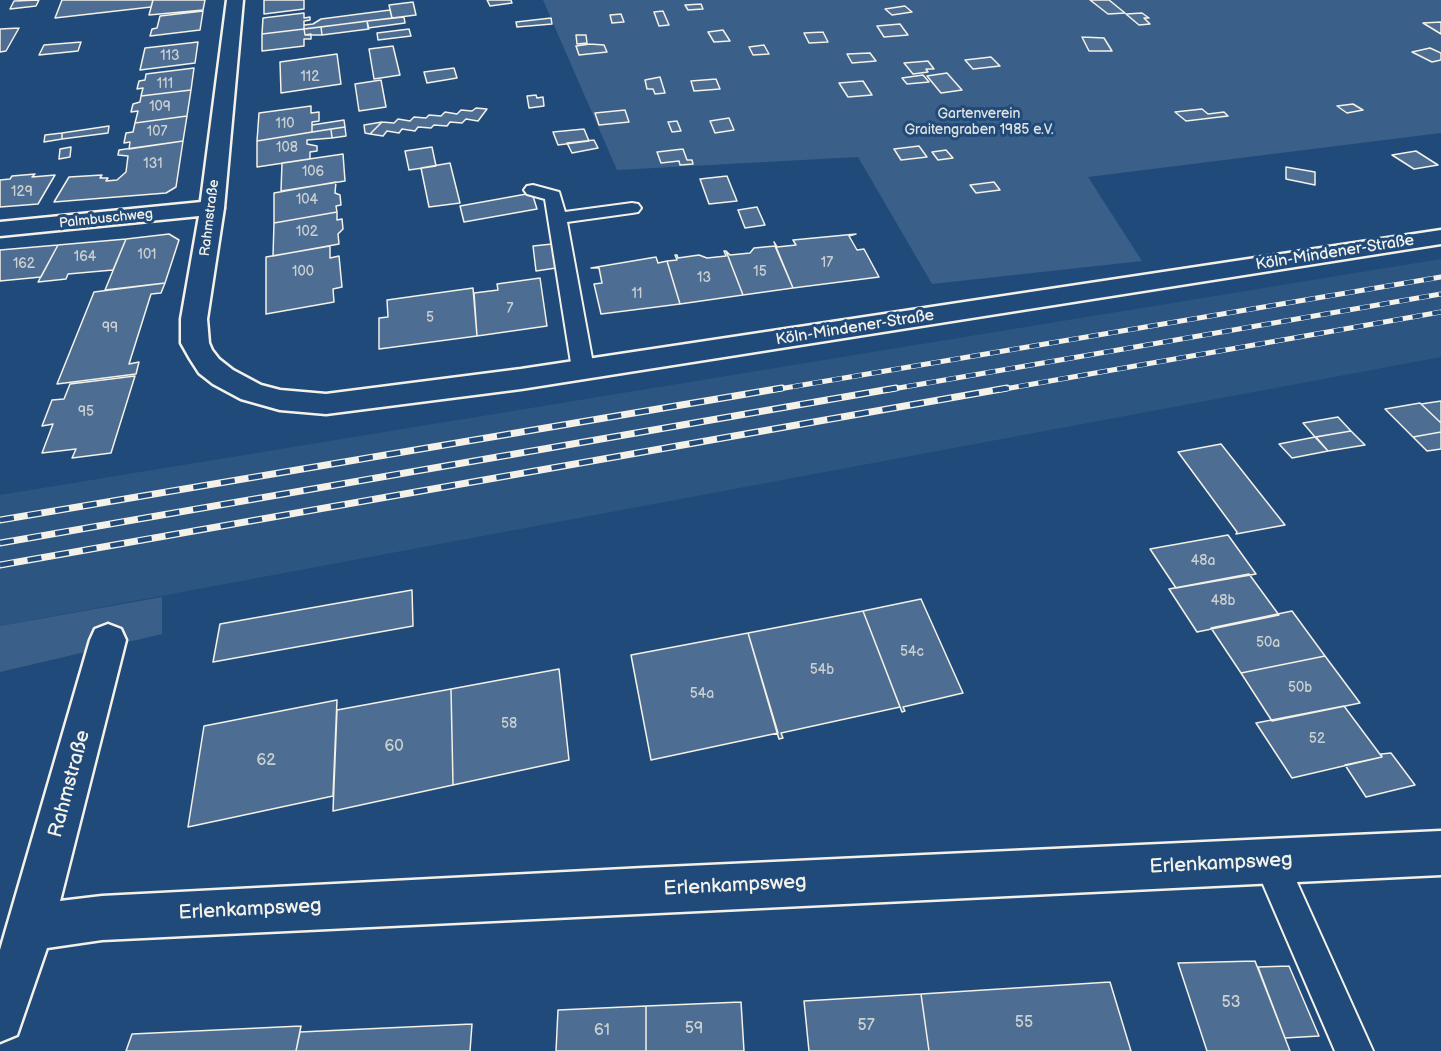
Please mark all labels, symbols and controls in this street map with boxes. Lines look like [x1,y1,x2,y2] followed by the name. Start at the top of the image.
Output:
[160,48,180,64] house number: 113
[300,69,320,85] house number: 112
[157,76,173,92] house number: 111
[149,99,171,115] house number: 109
[905,106,1053,138] park label: Gartenverein Graitengraben 1985 e.V.
[275,116,295,132] house number: 110
[147,124,167,140] house number: 107
[276,140,298,156] house number: 108
[143,156,163,172] house number: 131
[302,164,324,180] house number: 106
[197,179,223,257] street label: Rahmstraße
[11,184,33,200] house number: 129
[296,192,318,208] house number: 104
[58,206,154,232] street label: Palmbuschweg
[296,224,318,240] house number: 102
[1254,231,1416,275] street label: Köln-Mindener-Straße
[137,247,157,263] house number: 101
[74,249,96,265] house number: 164
[821,255,833,271] house number: 17
[13,256,35,272] house number: 162
[292,264,314,280] house number: 100
[753,264,767,280] house number: 15
[697,270,711,286] house number: 13
[632,286,642,302] house number: 11
[507,301,513,317] house number: 7
[774,306,936,350] street label: Köln-Mindener-Straße
[426,310,434,326] house number: 5
[102,320,118,336] house number: 99
[78,404,94,420] house number: 95
[1191,553,1215,569] house number: 48a
[1211,593,1235,609] house number: 48b
[1256,635,1280,651] house number: 50a
[900,644,924,660] house number: 54c
[810,662,834,678] house number: 54b
[1288,680,1312,696] house number: 50b
[690,686,714,702] house number: 54a
[501,716,517,732] house number: 58
[44,728,96,840] street label: Rahmstraße
[1309,731,1325,747] house number: 52
[384,737,404,757] house number: 60
[256,751,276,771] house number: 62
[1149,848,1293,880] street label: Erlenkampsweg
[663,870,807,902] street label: Erlenkampsweg
[178,894,322,926] street label: Erlenkampsweg
[1221,993,1241,1013] house number: 53
[1015,1013,1033,1033] house number: 55
[857,1016,875,1036] house number: 57
[685,1019,703,1039] house number: 59
[594,1021,610,1041] house number: 61

